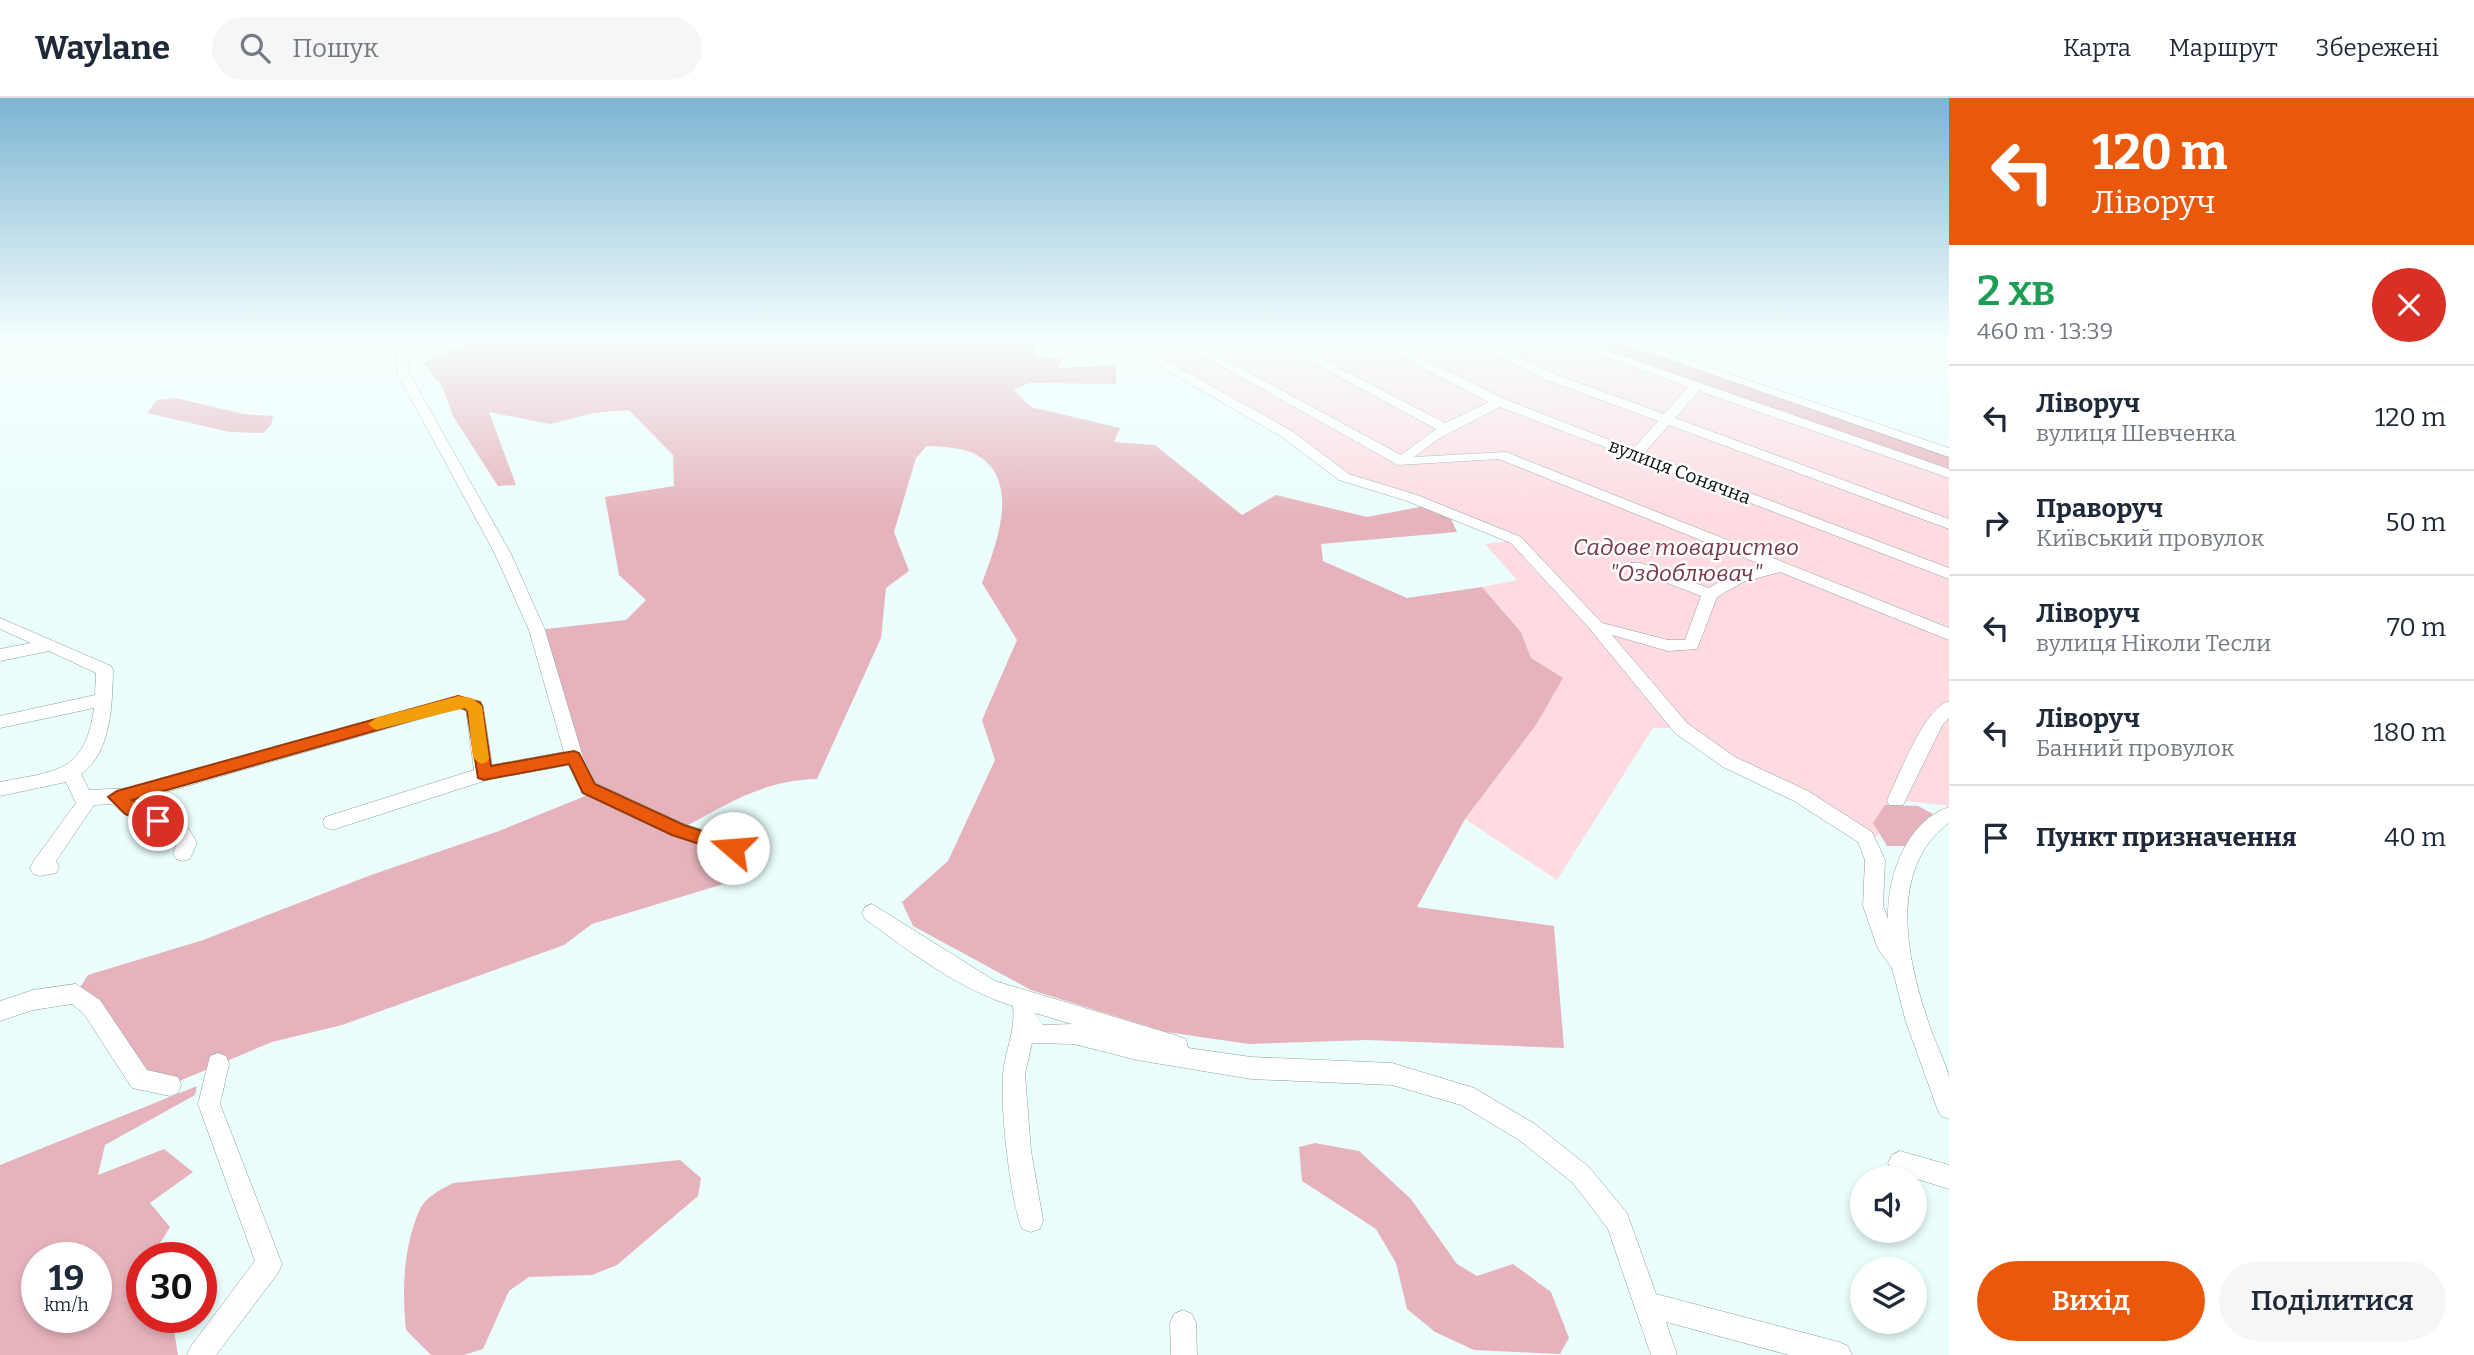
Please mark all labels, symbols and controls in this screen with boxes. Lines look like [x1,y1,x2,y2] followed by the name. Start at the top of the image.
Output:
[212,17,702,80] search box
[35,28,170,68] text: Waylane
[236,29,274,67] icon: search
[292,33,379,64] text: Пошук
[2063,34,2131,62] text: Карта
[2169,34,2278,62] text: Маршрут
[2316,34,2439,62] text: Збережені
[2092,123,2227,182] text: 120 m
[1977,126,2068,217] icon: left
[2092,183,2215,221] text: Ліворуч
[1977,266,2055,316] text: 2 хв
[2372,268,2446,342] button: close
[1977,317,2113,345] text: 460 m · 13:39
[2036,388,2140,419] text: Ліворуч
[1977,399,2015,437] icon: left
[2375,402,2446,433] text: 120 m
[2036,419,2236,447] text: вулиця Шевченка
[1605,434,1755,509] street label: вулиця Сонячна
[2036,493,2163,524] text: Праворуч
[1977,504,2015,542] icon: right
[2385,507,2446,538] text: 50 m
[2036,524,2264,552] text: Київський провулок
[1573,533,1799,587] park label: Садове товариство "Оздоблювач"
[2036,598,2140,629] text: Ліворуч
[1977,609,2015,647] icon: left
[2387,612,2446,643] text: 70 m
[2036,629,2271,657] text: вулиця Ніколи Тесли
[2036,703,2140,734] text: Ліворуч
[1977,714,2015,752] icon: left
[2373,717,2446,748] text: 180 m
[2036,734,2234,762] text: Банний провулок
[128,791,188,851] pin
[139,802,177,840] icon: arrive
[696,811,770,885] position arrow
[1977,819,2015,857] icon: arrive
[2036,822,2297,853] text: Пункт призначення
[2384,822,2446,853] text: 40 m
[1850,1166,1927,1334] map controls
[1850,1166,1927,1243] button: sound
[126,1242,217,1333] speed limit sign: 30
[49,1257,84,1299] text: 19
[1850,1257,1927,1334] button: layers
[1977,1261,2205,1341] button: Вихід
[2219,1261,2446,1341] button: Поділитися
[44,1294,89,1316] text: km/h

